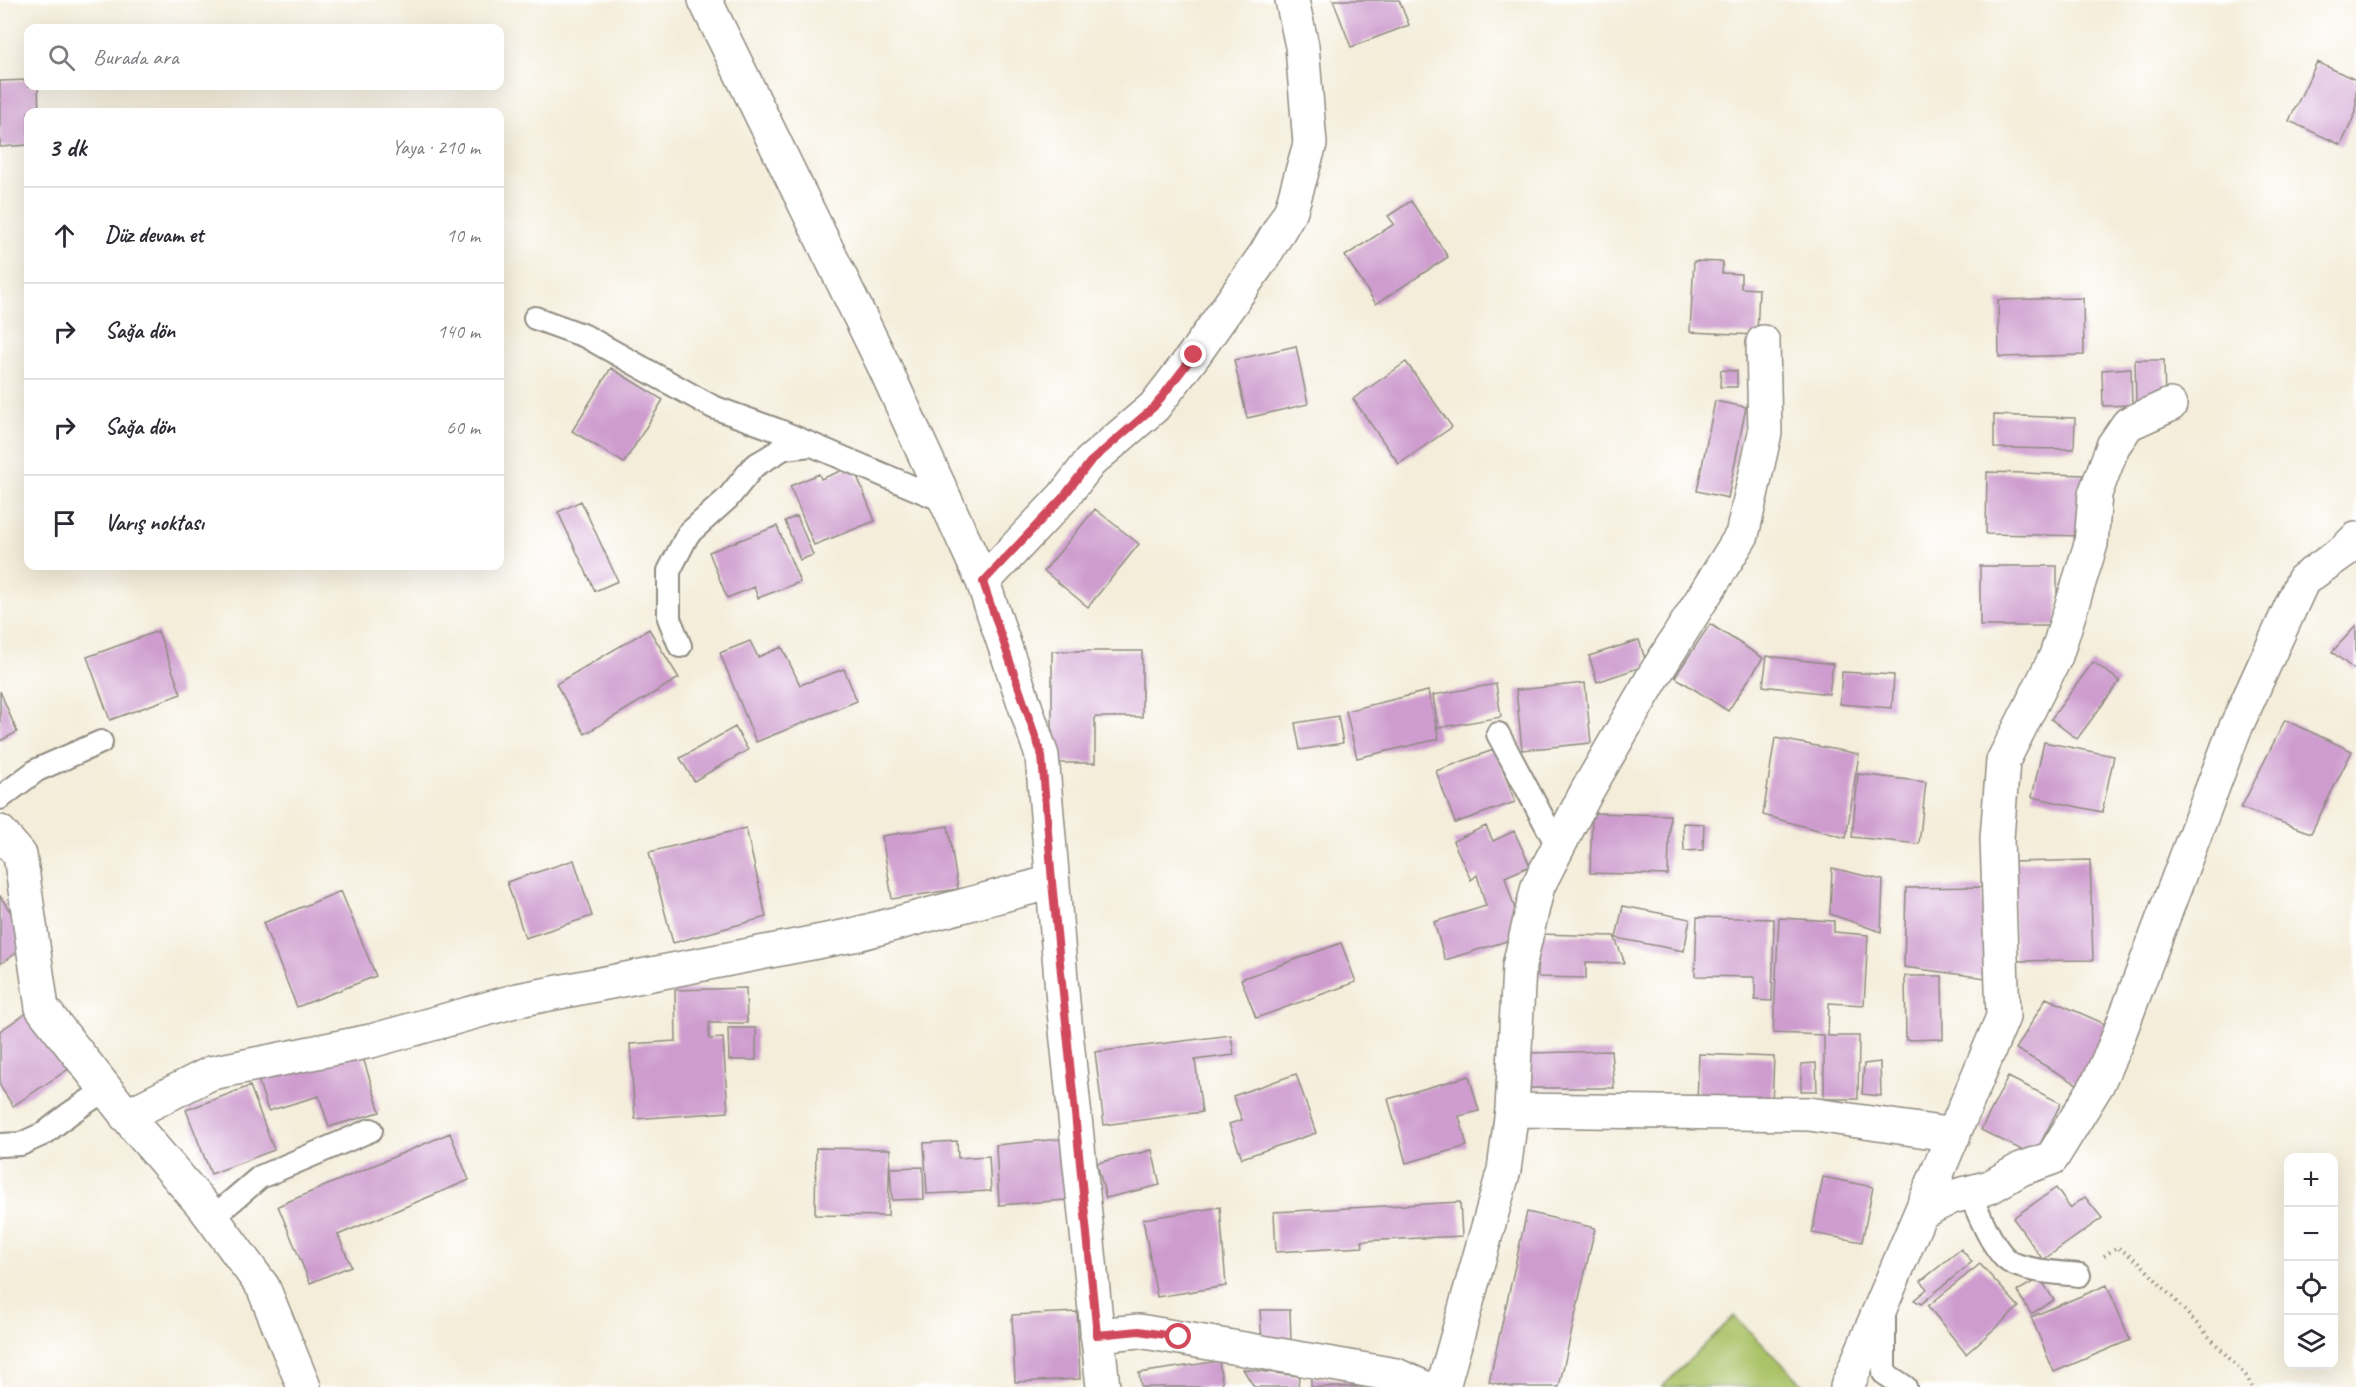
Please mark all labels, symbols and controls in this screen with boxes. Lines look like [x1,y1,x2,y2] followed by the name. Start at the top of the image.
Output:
[24,24,504,90] search box
[45,41,78,74] icon: search
[93,43,179,71] text: Burada ara
[48,131,86,164] text: 3 dk
[392,135,480,160] text: Yaya · 210 m
[48,219,81,252] icon: ahead
[105,221,203,249] text: Düz devam et
[446,223,480,248] text: 10 m
[48,315,81,348] icon: right
[105,317,175,345] text: Sağa dön
[437,319,480,344] text: 140 m
[1180,341,1206,367] route end
[48,411,81,444] icon: right
[105,413,175,441] text: Sağa dön
[446,415,480,440] text: 60 m
[48,507,81,540] icon: arrive
[105,509,204,537] text: Varış noktası
[2284,1153,2338,1369] map controls
[2284,1153,2338,1207] button: +
[2284,1207,2338,1261] button: −
[2284,1261,2338,1315] button: locate
[2284,1315,2338,1369] button: layers
[1165,1323,1191,1349] route start

